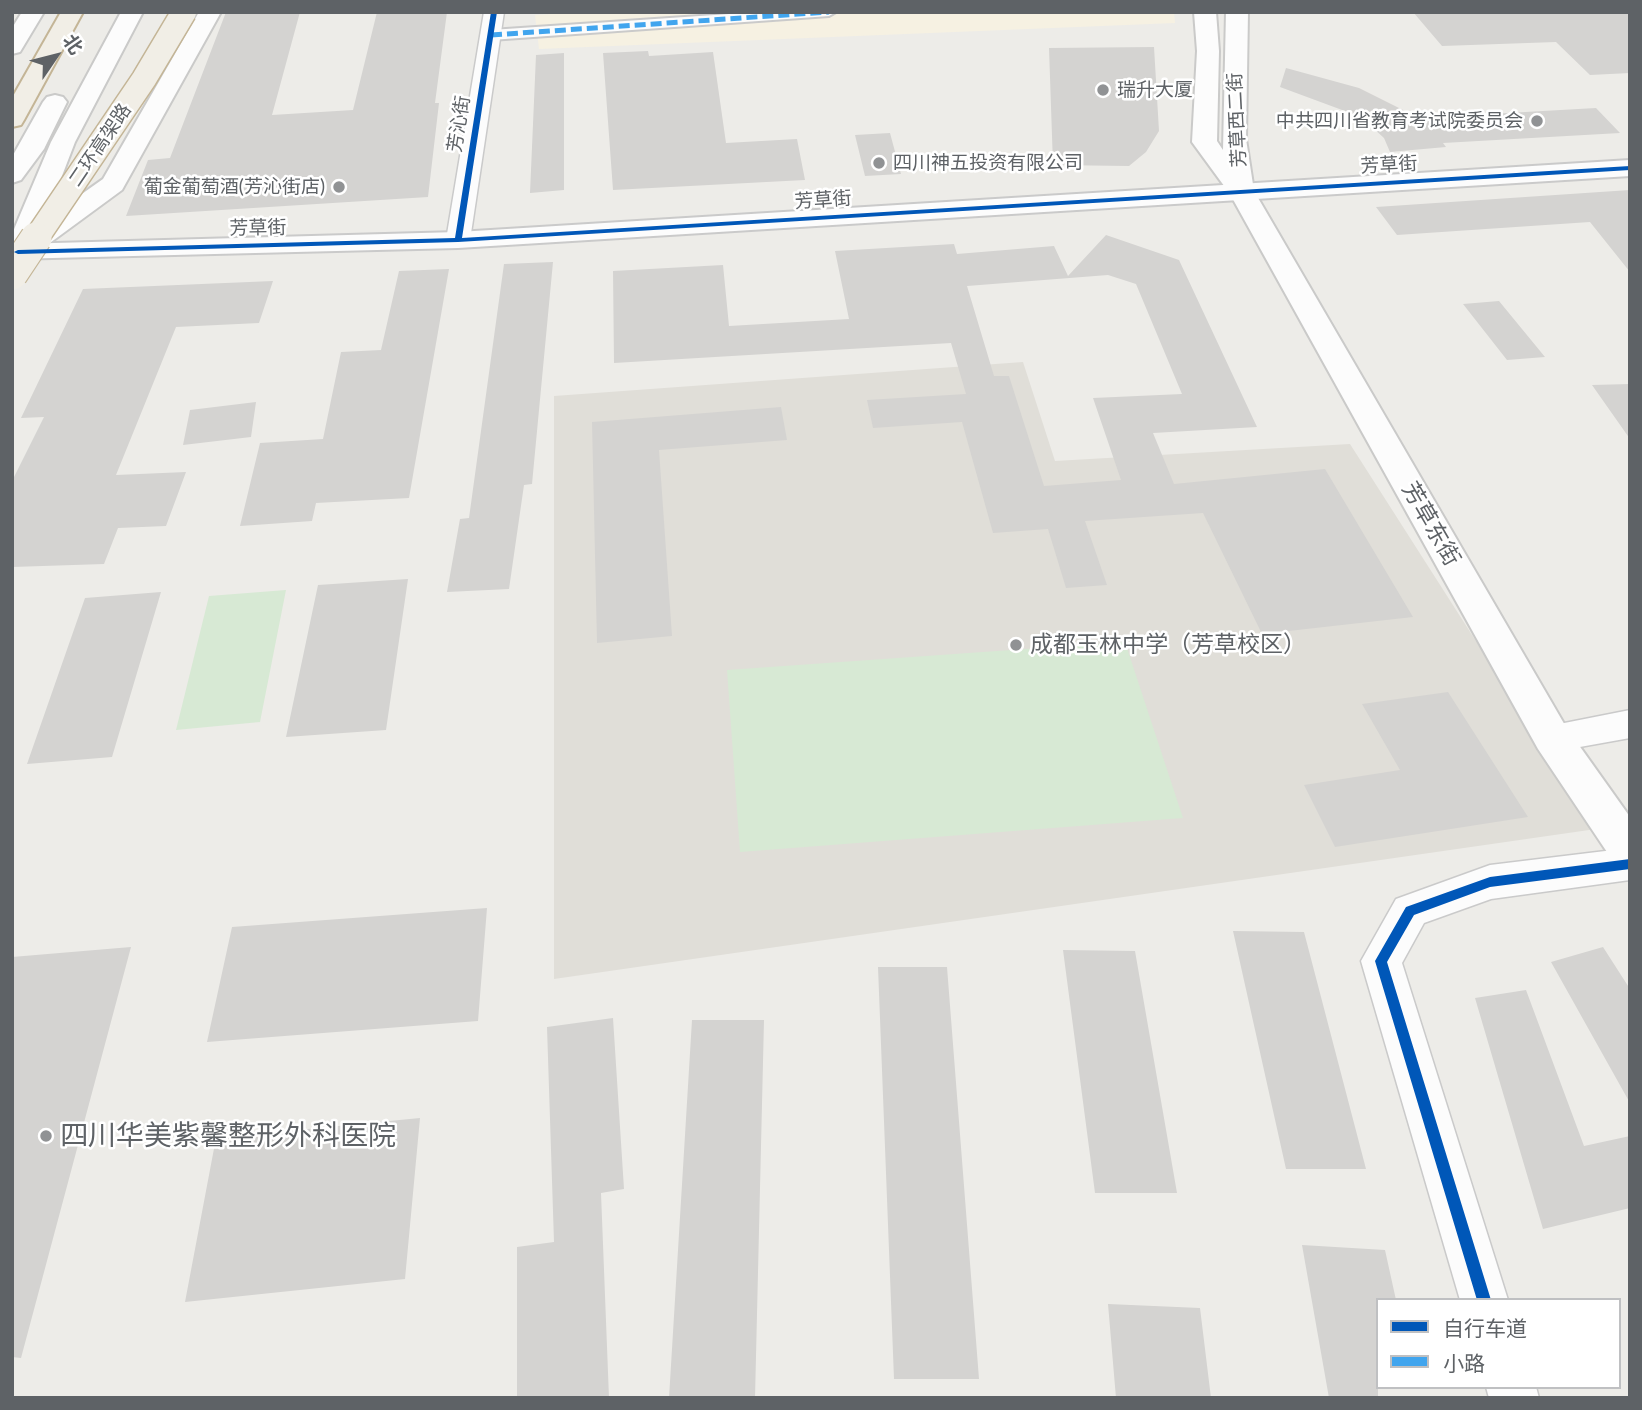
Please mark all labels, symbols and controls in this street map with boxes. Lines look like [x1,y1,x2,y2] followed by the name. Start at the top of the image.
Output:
[21,21,91,91] north arrow
[59,29,88,58] text: 北
[1223,72,1251,168] street label: 芳草西二街
[1117,79,1193,101] place label: 瑞升大厦
[1095,82,1111,98] marker: 瑞升大厦
[443,94,475,154] street label: 芳沁街
[64,99,136,191] street label: 二环高架路
[1276,110,1523,132] place label: 中共四川省教育考试院委员会
[1529,113,1545,129] marker: 中共四川省教育考试院委员会
[893,152,1083,174] place label: 四川神五投资有限公司
[1360,152,1418,178] street label: 芳草街
[871,155,887,171] marker: 四川神五投资有限公司
[144,176,325,198] place label: 葡金葡萄酒(芳沁街店)
[331,179,347,195] marker: 葡金葡萄酒(芳沁街店)
[794,187,852,213] street label: 芳草街
[229,216,287,240] street label: 芳草街
[1396,477,1466,571] street label: 芳草东街
[1030,631,1306,659] place label: 成都玉林中学（芳草校区）
[1008,637,1024,653] marker: 成都玉林中学（芳草校区）
[60,1119,396,1153] place label: 四川华美紫馨整形外科医院
[38,1128,54,1144] marker: 四川华美紫馨整形外科医院
[1376,1298,1621,1389] legend
[1443,1315,1527,1340] text: 自行车道
[1443,1350,1485,1375] text: 小路

